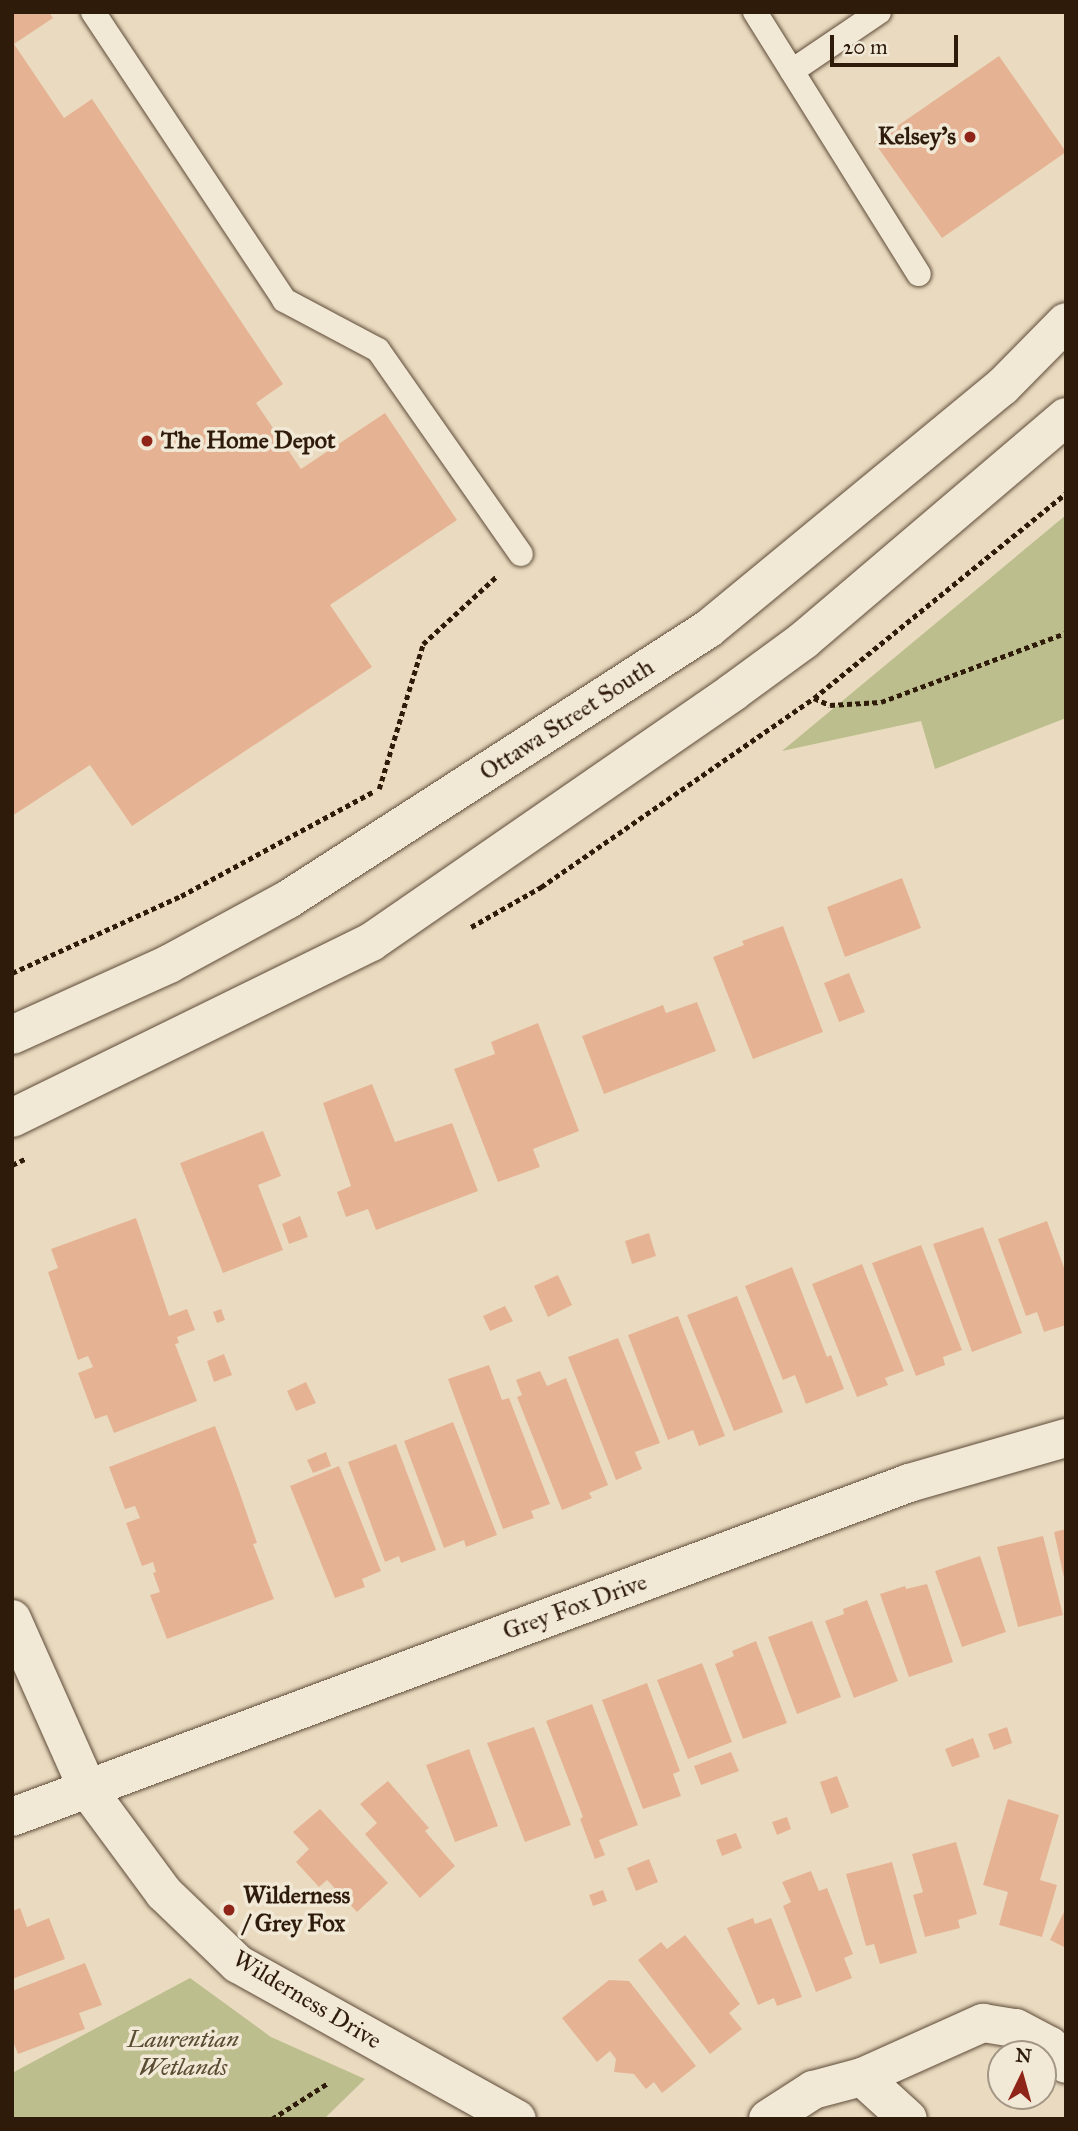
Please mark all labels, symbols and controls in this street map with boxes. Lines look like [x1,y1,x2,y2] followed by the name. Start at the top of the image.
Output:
[833,21,961,65] scale bar
[843,34,888,60] text: 20 m
[878,123,956,151] place label: Kelsey's
[962,129,978,145] marker: Kelsey's
[161,427,336,455] place label: The Home Depot
[139,433,155,449] marker: The Home Depot
[475,653,659,787] street label: Ottawa Street South
[499,1568,651,1646] street label: Grey Fox Drive
[243,1882,350,1938] place label: Wilderness / Grey Fox
[221,1902,237,1918] marker: Wilderness / Grey Fox
[228,1944,386,2056] street label: Wilderness Drive
[127,2026,239,2082] park label: Laurentian Wetlands
[987,2040,1057,2110] north arrow
[1015,2043,1033,2068] text: N

